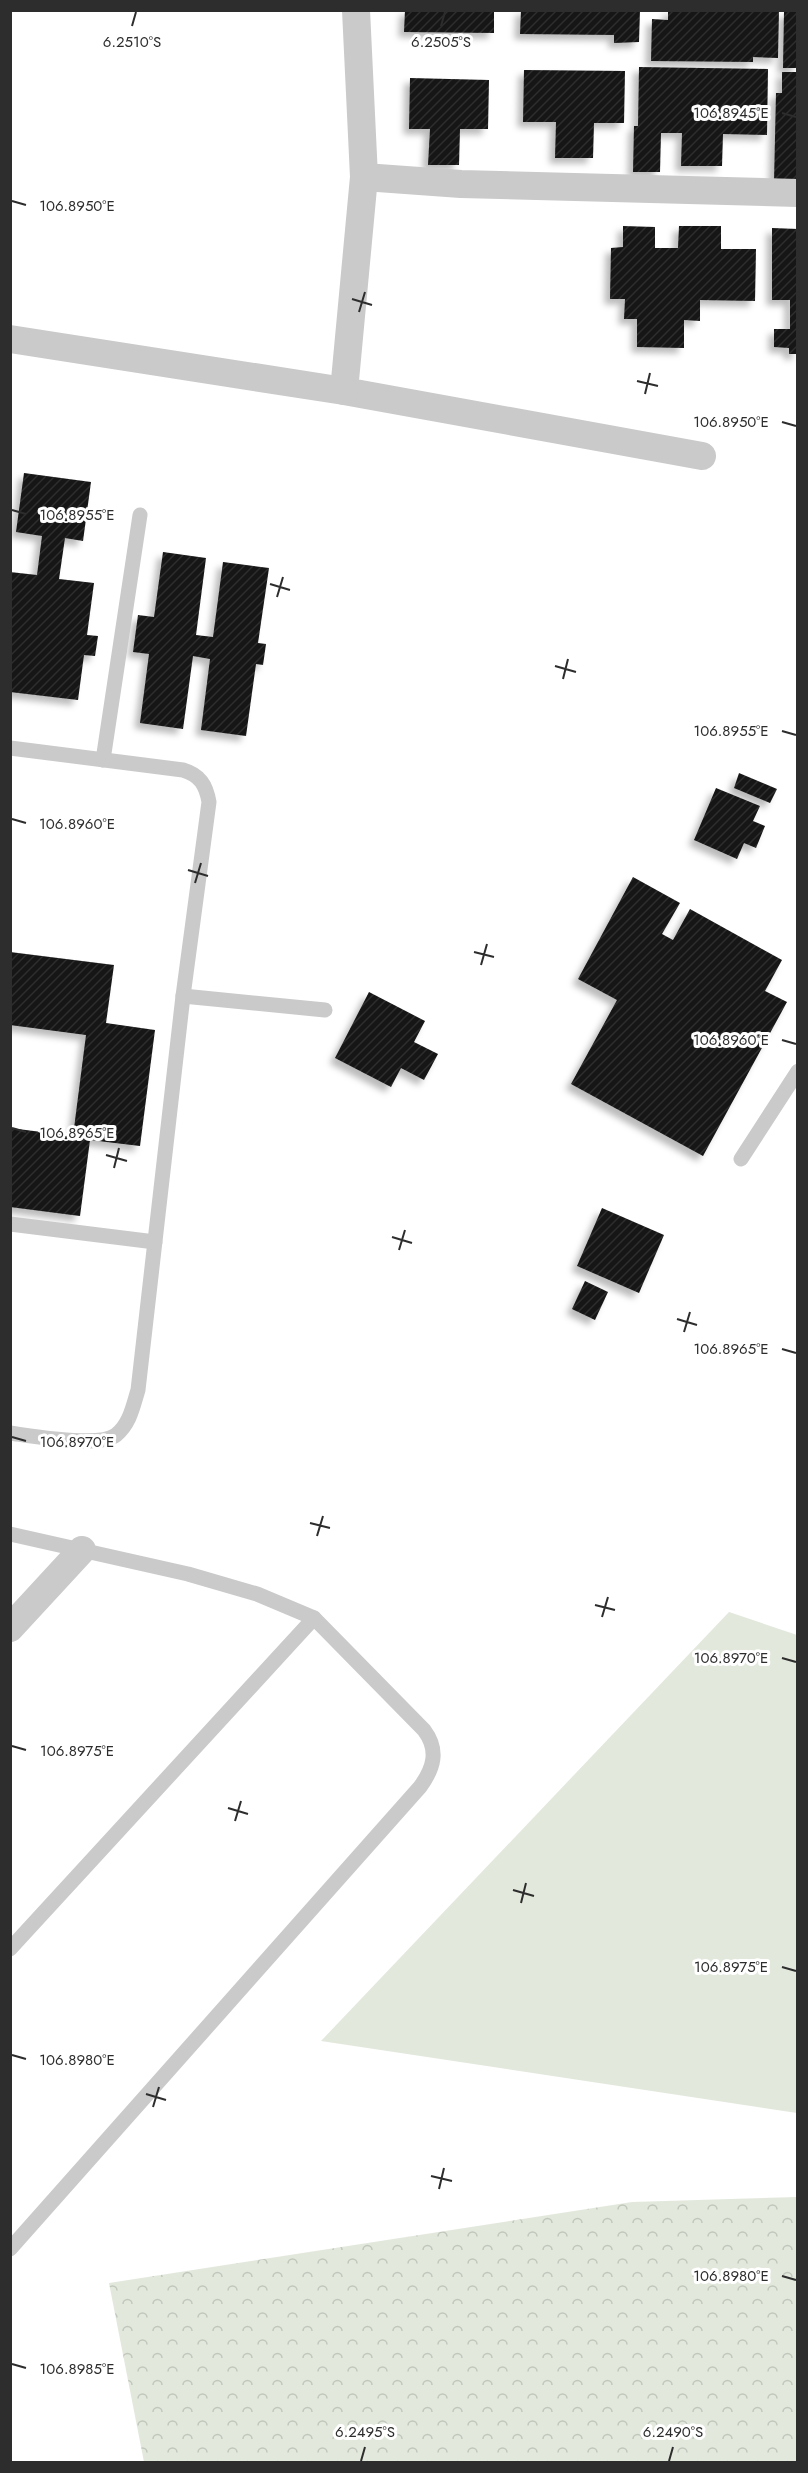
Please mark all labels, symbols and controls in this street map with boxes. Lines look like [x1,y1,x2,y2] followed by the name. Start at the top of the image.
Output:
[103,31,161,53] text: 6.2510°S
[411,31,471,53] text: 6.2505°S
[693,102,769,124] text: 106.8945°E
[39,195,115,217] text: 106.8950°E
[693,411,769,433] text: 106.8950°E
[39,504,115,526] text: 106.8955°E
[693,720,769,742] text: 106.8955°E
[39,813,115,835] text: 106.8960°E
[693,1029,769,1051] text: 106.8960°E
[39,1122,115,1144] text: 106.8965°E
[693,1338,769,1360] text: 106.8965°E
[40,1431,114,1453] text: 106.8970°E
[694,1647,768,1669] text: 106.8970°E
[40,1740,114,1762] text: 106.8975°E
[694,1956,768,1978] text: 106.8975°E
[39,2049,115,2071] text: 106.8980°E
[693,2265,769,2287] text: 106.8980°E
[40,2358,114,2380] text: 106.8985°E
[335,2421,395,2443] text: 6.2495°S
[643,2421,703,2443] text: 6.2490°S

